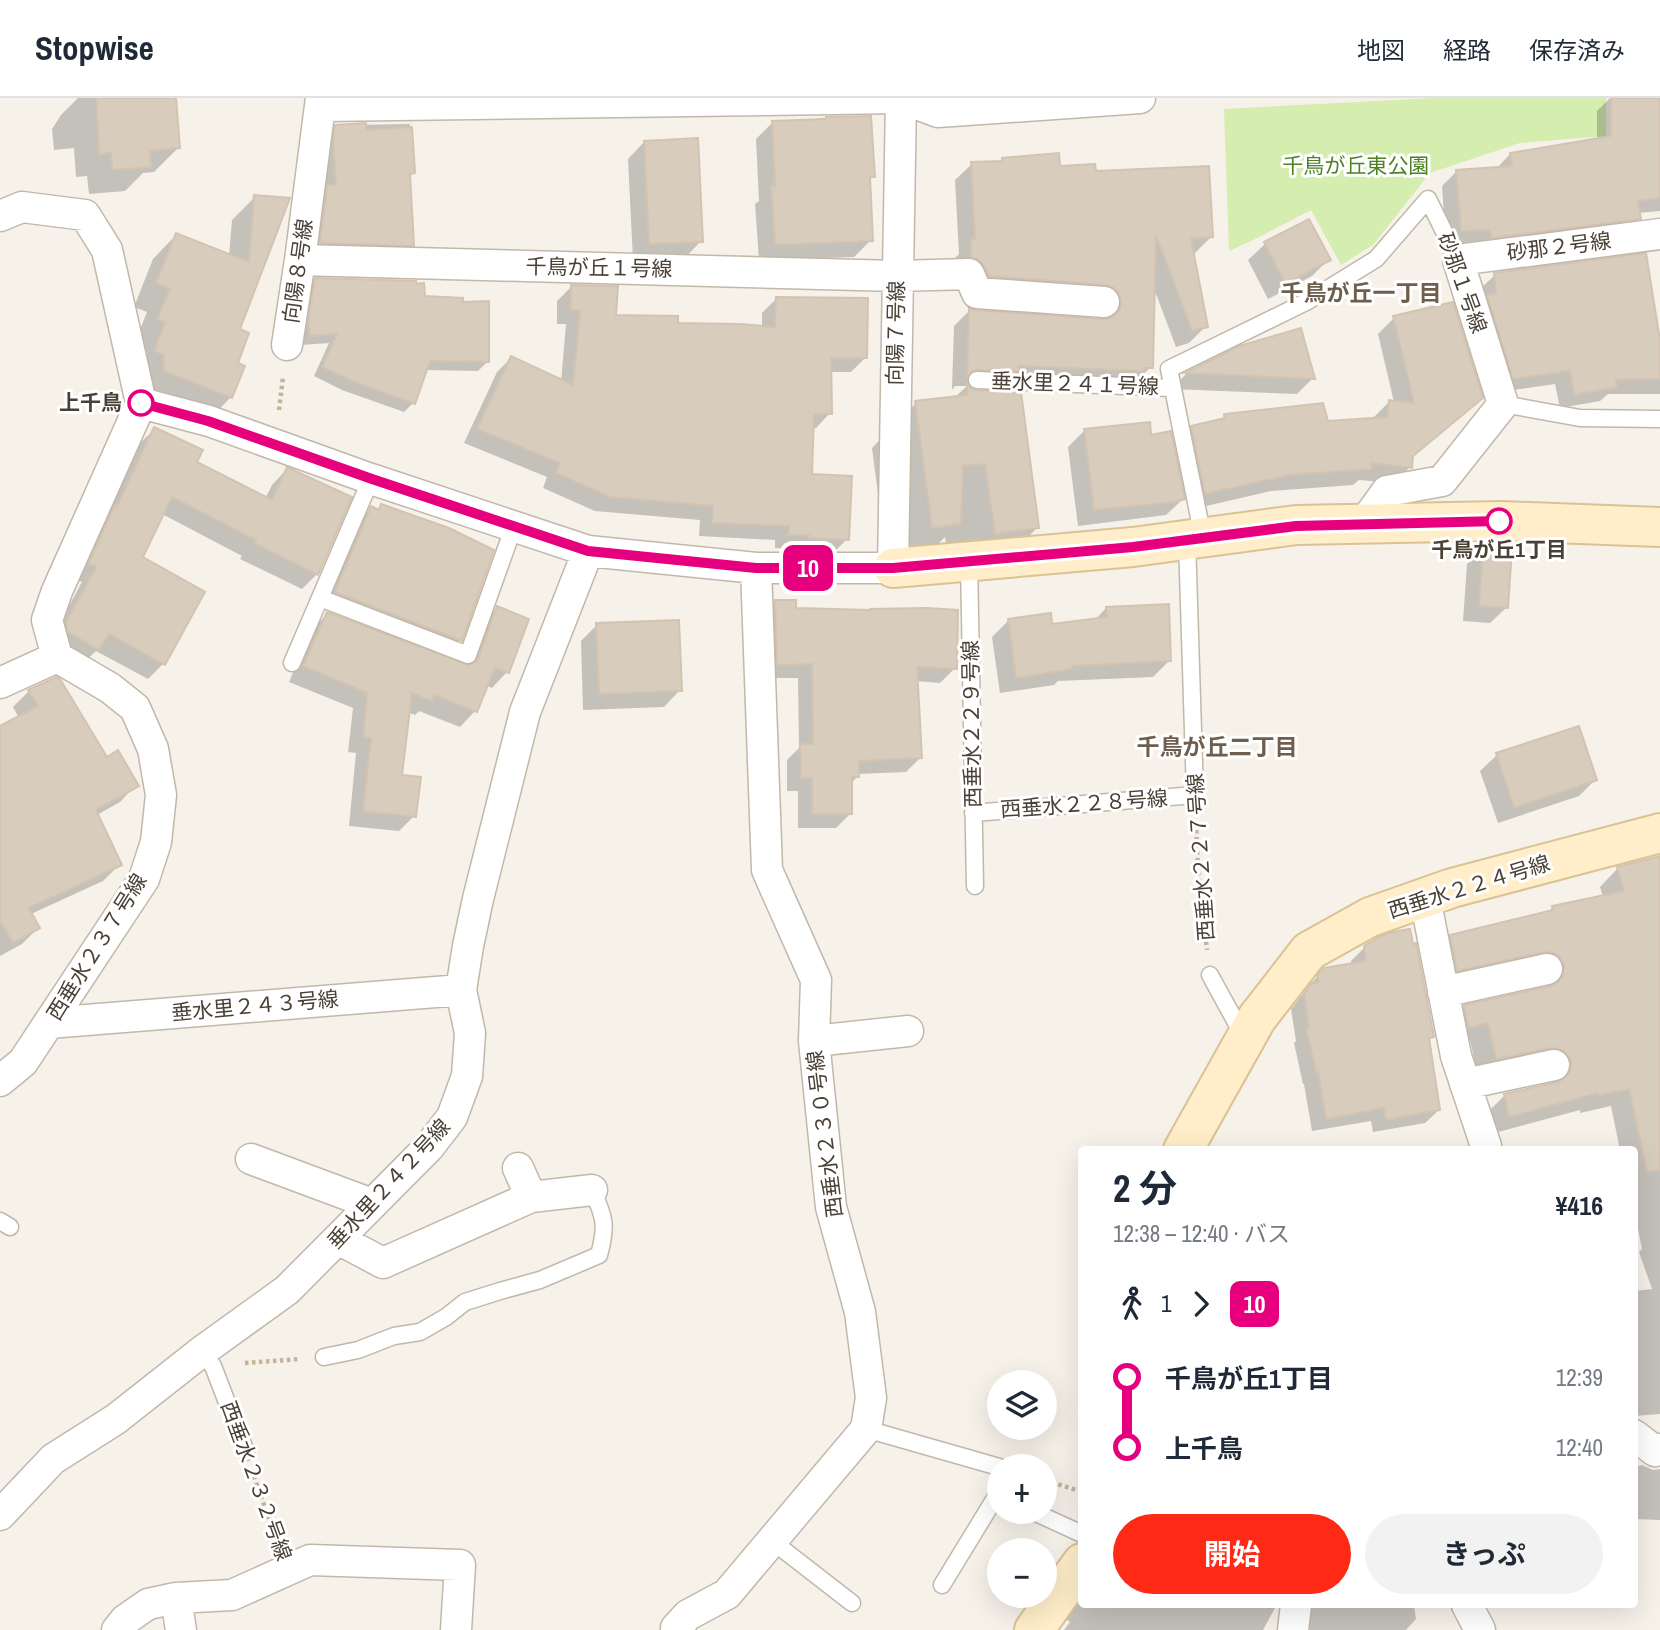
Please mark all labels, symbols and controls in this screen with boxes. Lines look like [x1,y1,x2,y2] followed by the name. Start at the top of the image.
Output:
[35,26,154,70] text: Stopwise
[1357,34,1405,66] text: 地図
[1443,34,1491,66] text: 経路
[1529,34,1625,66] text: 保存済み
[1283,151,1430,180] park label: 千鳥が丘東公園
[276,217,319,325] street label: 向陽８号線
[1505,226,1613,267] street label: 砂那２号線
[1431,229,1494,337] street label: 砂那１号線
[525,252,673,283] street label: 千鳥が丘１号線
[1281,277,1442,308] district label: 千鳥が丘一丁目
[880,280,911,386] street label: 向陽７号線
[991,366,1159,401] street label: 垂水里２４１号線
[59,388,122,417] place label: 上千鳥
[128,390,154,416] marker: 上千鳥
[1486,508,1512,534] marker: 千鳥が丘1丁目
[1431,535,1567,564] place label: 千鳥が丘1丁目
[776,545,840,591] line badge: 10
[797,552,819,584] text: 10
[956,640,987,808] street label: 西垂水２２９号線
[1137,731,1298,762] district label: 千鳥が丘二丁目
[1180,772,1221,942] street label: 西垂水２２７号線
[999,783,1169,824] street label: 西垂水２２８号線
[1384,848,1553,925] street label: 西垂水２２４号線
[40,868,153,1026] street label: 西垂水２３７号線
[170,984,340,1027] street label: 垂水里２４３号線
[800,1049,849,1219] street label: 西垂水２３０号線
[321,1112,457,1255] street label: 垂水里２４２号線
[1113,1163,1177,1214] text: 2 分
[1556,1188,1603,1223] text: ¥416
[1113,1218,1290,1249] text: 12:38 – 12:40 · バス
[1113,1285,1151,1323] icon: walk
[1182,1285,1220,1323] icon: forward
[1161,1288,1172,1319] text: 1
[1244,1288,1265,1320] text: 10
[1165,1361,1333,1396] text: 千鳥が丘1丁目
[1556,1362,1603,1393] text: 12:39
[987,1370,1057,1608] map controls
[987,1370,1057,1440] button: layers
[214,1397,299,1565] street label: 西垂水２３２号線
[1165,1431,1243,1466] text: 上千鳥
[1556,1432,1603,1463] text: 12:40
[987,1454,1057,1524] button: +
[1113,1514,1351,1594] button: 開始
[1365,1514,1603,1594] button: きっぷ
[987,1538,1057,1608] button: −

